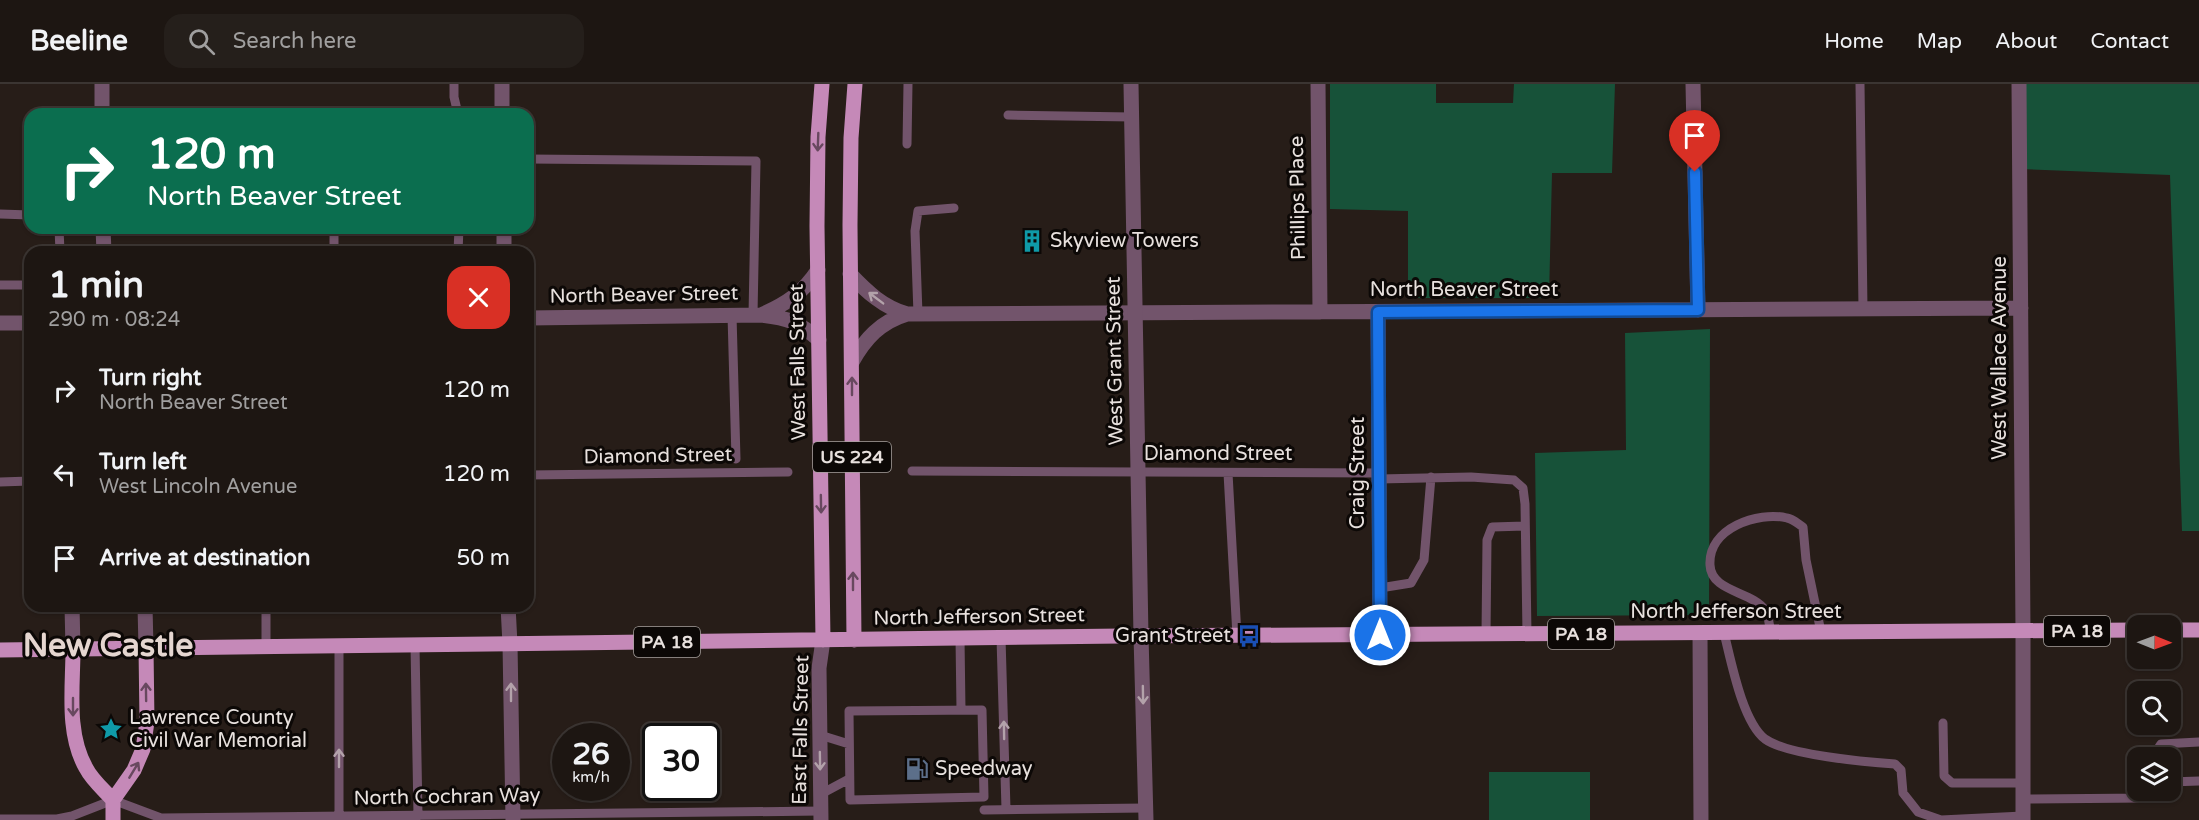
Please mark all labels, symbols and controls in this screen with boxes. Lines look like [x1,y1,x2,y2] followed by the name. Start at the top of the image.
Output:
[164,14,584,68] search box
[30,24,128,58] text: Beeline
[185,25,218,58] icon: search
[233,28,357,54] text: Search here
[1824,29,1884,54] text: Home
[1917,29,1962,54] text: Map
[1995,29,2057,54] text: About
[2090,29,2169,54] text: Contact
[1669,110,1720,172] pin
[1678,119,1711,152] icon: arrive
[147,129,276,180] text: 120 m
[48,132,126,210] icon: right
[813,132,824,152] one-way arrow
[1285,136,1311,260] street label: Phillips Place
[147,180,402,213] text: North Beaver Street
[1019,228,1045,254] building icon: Skyview Towers
[1050,229,1199,253] place label: Skyview Towers
[1988,256,2012,460] street label: West Wallace Avenue
[48,264,144,307] text: 1 min
[447,266,510,329] button: close
[1102,276,1128,446] street label: West Grant Street
[1370,278,1559,302] street label: North Beaver Street
[550,281,739,309] street label: North Beaver Street
[785,283,811,441] street label: West Falls Street
[868,292,884,305] one-way arrow
[48,308,180,332] text: 290 m · 08:24
[99,365,201,391] text: Turn right
[48,374,81,407] icon: right
[443,377,510,403] text: 120 m
[846,377,858,397] one-way arrow
[99,391,288,415] text: North Beaver Street
[1346,416,1370,529] street label: Craig Street
[813,442,891,472] road number: US 224
[1144,442,1293,466] street label: Diamond Street
[583,443,733,469] street label: Diamond Street
[99,449,187,475] text: Turn left
[48,458,81,491] icon: left
[443,461,510,487] text: 120 m
[99,475,297,499] text: West Lincoln Avenue
[815,493,827,513] one-way arrow
[48,542,81,575] icon: arrive
[99,545,310,571] text: Arrive at destination
[456,545,510,571] text: 50 m
[847,572,859,592] one-way arrow
[1630,600,1842,624] street label: North Jefferson Street
[873,603,1085,631] street label: North Jefferson Street
[1348,603,1412,667] position arrow
[2127,615,2181,669] north arrow
[2127,615,2181,801] map controls
[2044,616,2110,646] road number: PA 18
[1548,619,1614,649] road number: PA 18
[1236,623,1262,649] bus stop icon: Grant Street
[1115,624,1231,648] place label: Grant Street
[23,627,193,665] district label: New Castle
[634,627,700,657] road number: PA 18
[788,654,814,805] street label: East Falls Street
[2127,681,2181,735] button: search
[140,682,152,702] one-way arrow
[505,682,517,702] one-way arrow
[1137,684,1148,704] one-way arrow
[67,697,79,717] one-way arrow
[129,706,307,753] place label: Lawrence County Civil War Memorial
[98,716,124,742] place icon: Lawrence County Civil War Memorial
[998,720,1009,740] one-way arrow
[642,723,720,801] speed limit sign: 30
[572,736,610,773] text: 26
[2127,747,2181,801] button: layers
[333,748,345,768] one-way arrow
[814,751,826,771] one-way arrow
[904,756,930,782] fuel station icon: Speedway
[935,757,1033,781] place label: Speedway
[128,762,140,779] one-way arrow
[572,768,610,786] text: km/h
[353,783,541,811] street label: North Cochran Way

